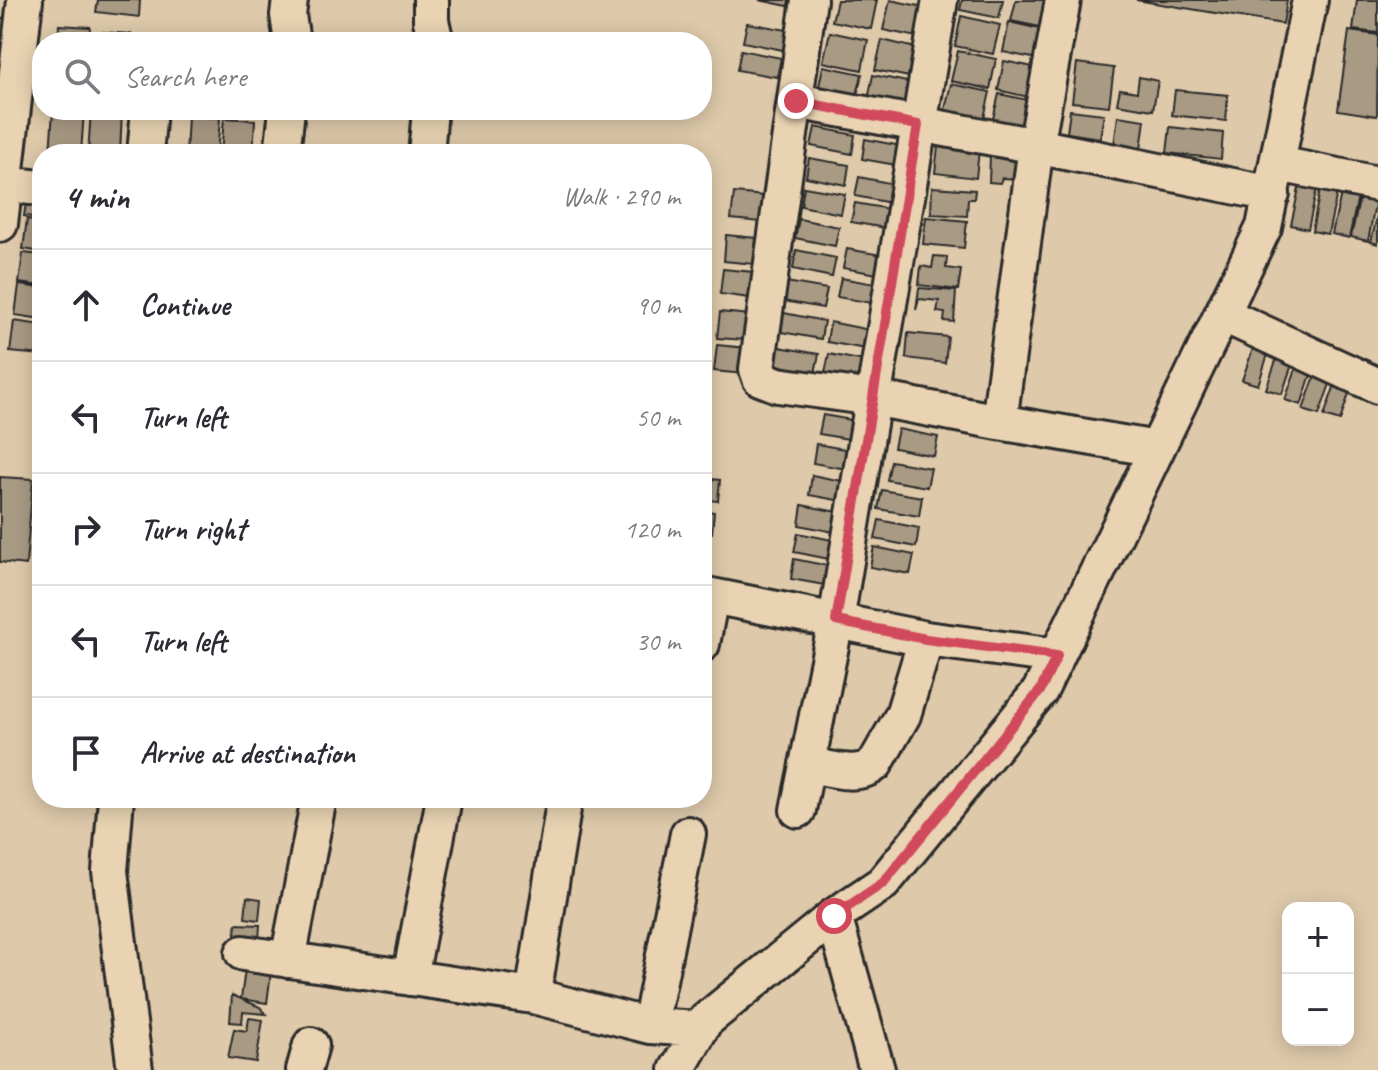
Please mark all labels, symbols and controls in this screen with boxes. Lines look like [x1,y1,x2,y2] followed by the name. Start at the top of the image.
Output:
[32,32,712,120] search box
[60,54,104,98] icon: search
[124,57,246,95] text: Search here
[778,83,814,119] route end
[64,175,129,218] text: 4 min
[563,180,680,213] text: Walk · 290 m
[64,283,108,327] icon: ahead
[140,286,230,324] text: Continue
[636,289,680,322] text: 90 m
[64,395,108,439] icon: left
[140,398,227,436] text: Turn left
[636,401,680,434] text: 50 m
[64,507,108,551] icon: right
[140,510,245,548] text: Turn right
[624,513,680,546] text: 120 m
[64,619,108,663] icon: left
[140,622,227,660] text: Turn left
[636,625,680,658] text: 30 m
[64,731,108,775] icon: arrive
[140,734,355,772] text: Arrive at destination
[816,898,852,934] route start
[1282,902,1354,1046] map controls
[1282,902,1354,974] button: +
[1282,974,1354,1046] button: −

